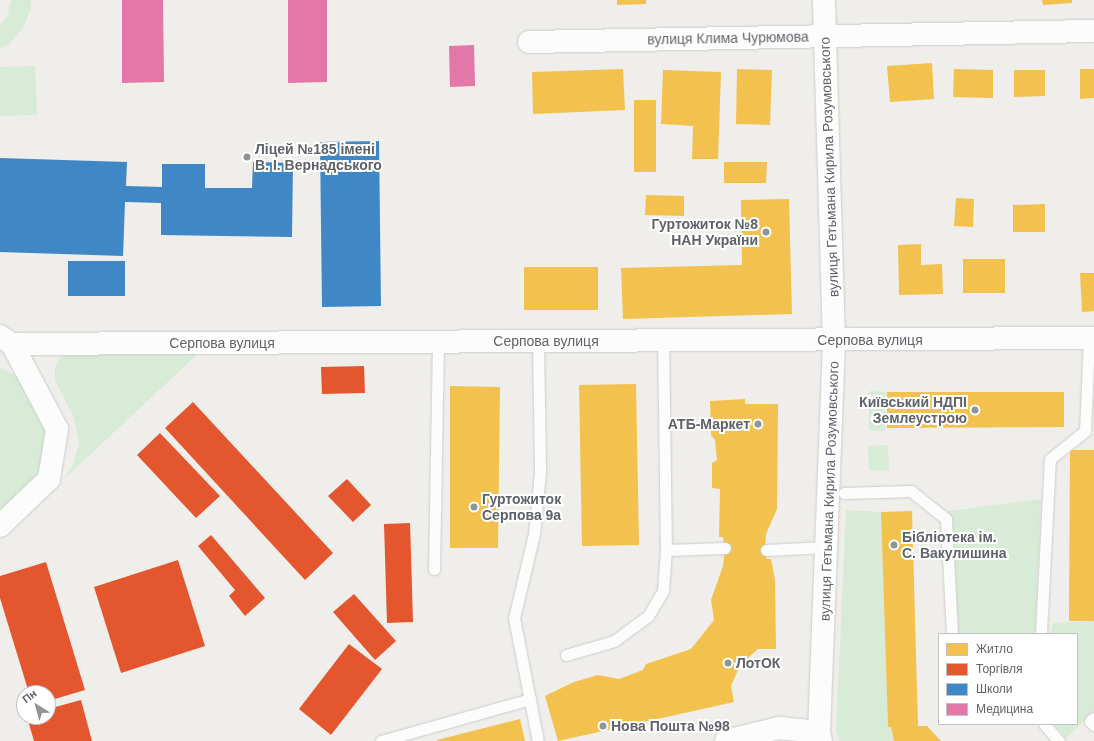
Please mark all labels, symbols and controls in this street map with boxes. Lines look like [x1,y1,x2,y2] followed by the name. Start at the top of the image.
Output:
[647,28,809,48] street label: вулиця Клима Чурюмова
[816,37,842,297] street label: вулиця Гетьмана Кирила Розумовського
[255,141,382,174] place label: Ліцей №185 імені В. І. Вернадського
[242,152,252,162] marker: Ліцей №185 імені В. І. Вернадського
[652,216,758,248] place label: Гуртожиток №8 НАН України
[761,227,771,237] marker: Гуртожиток №8 НАН України
[817,332,923,348] street label: Серпова вулиця
[493,333,599,349] street label: Серпова вулиця
[169,335,275,351] street label: Серпова вулиця
[816,361,842,621] street label: вулиця Гетьмана Кирила Розумовського
[859,394,967,426] place label: Київський НДПІ Землеустрою
[970,405,980,415] marker: Київський НДПІ Землеустрою
[668,416,750,432] place label: АТБ-Маркет
[753,419,763,429] marker: АТБ-Маркет
[482,491,561,524] place label: Гуртожиток Серпова 9а
[469,502,479,512] marker: Гуртожиток Серпова 9а
[902,529,1006,562] place label: Бібліотека ім. С. Вакулишина
[889,540,899,550] marker: Бібліотека ім. С. Вакулишина
[938,633,1078,725] legend
[976,642,1013,656] text: Житло
[736,655,780,671] place label: ЛотОК
[723,658,733,668] marker: ЛотОК
[976,662,1022,676] text: Торгівля
[976,682,1013,696] text: Школи
[16,685,56,725] north arrow
[20,687,39,705] text: Пн
[976,702,1033,716] text: Медицина
[611,718,730,734] place label: Нова Пошта №98
[598,721,608,731] marker: Нова Пошта №98

